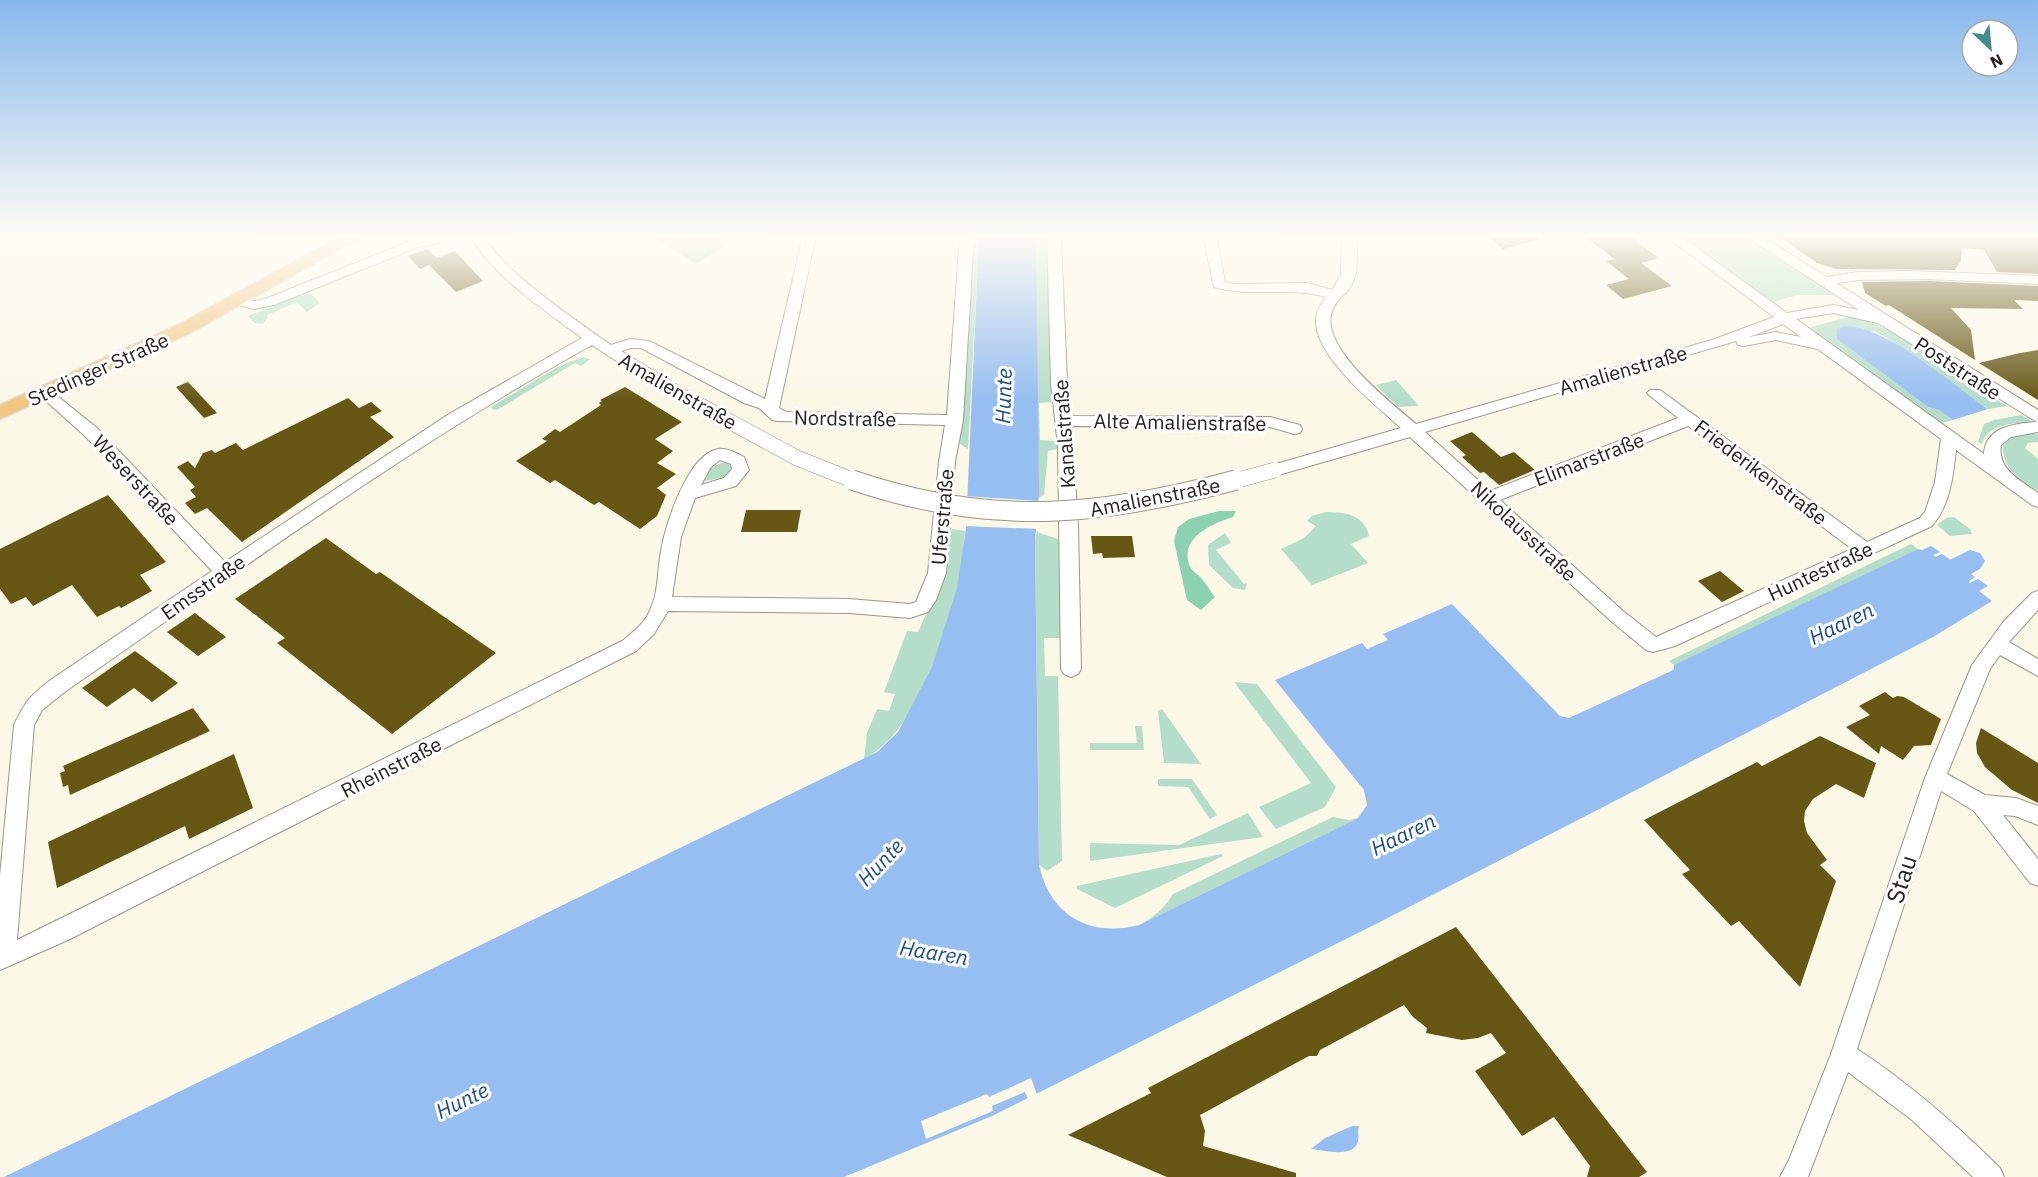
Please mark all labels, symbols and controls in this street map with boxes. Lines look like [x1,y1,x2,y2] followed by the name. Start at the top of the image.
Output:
[1960,18,2020,78] north arrow
[1987,50,2006,73] text: N
[23,326,173,412] street label: Stedinger Straße
[1910,330,2006,406] street label: Poststraße
[1556,339,1690,401] street label: Amalienstraße
[614,346,742,436] street label: Amalienstraße
[988,368,1018,424] water label: Hunte
[1047,379,1081,489] street label: Kanalstraße
[794,404,896,432] street label: Nordstraße
[1093,407,1267,437] street label: Alte Amalienstraße
[1689,413,1833,531] street label: Friederikenstraße
[1530,426,1648,492] street label: Elimarstraße
[87,429,185,531] street label: Weserstraße
[924,468,960,566] street label: Uferstraße
[1088,471,1222,523] street label: Amalienstraße
[1465,475,1583,587] street label: Nikolausstraße
[1763,535,1877,607] street label: Huntestraße
[155,548,251,626] street label: Emsstraße
[1804,595,1878,651] water label: Haaren
[336,730,446,804] street label: Rheinstraße
[1366,806,1440,862] water label: Haaren
[851,832,909,892] water label: Hunte
[1878,851,1924,907] street label: Stau
[898,933,970,971] water label: Haaren
[431,1075,493,1125] water label: Hunte

